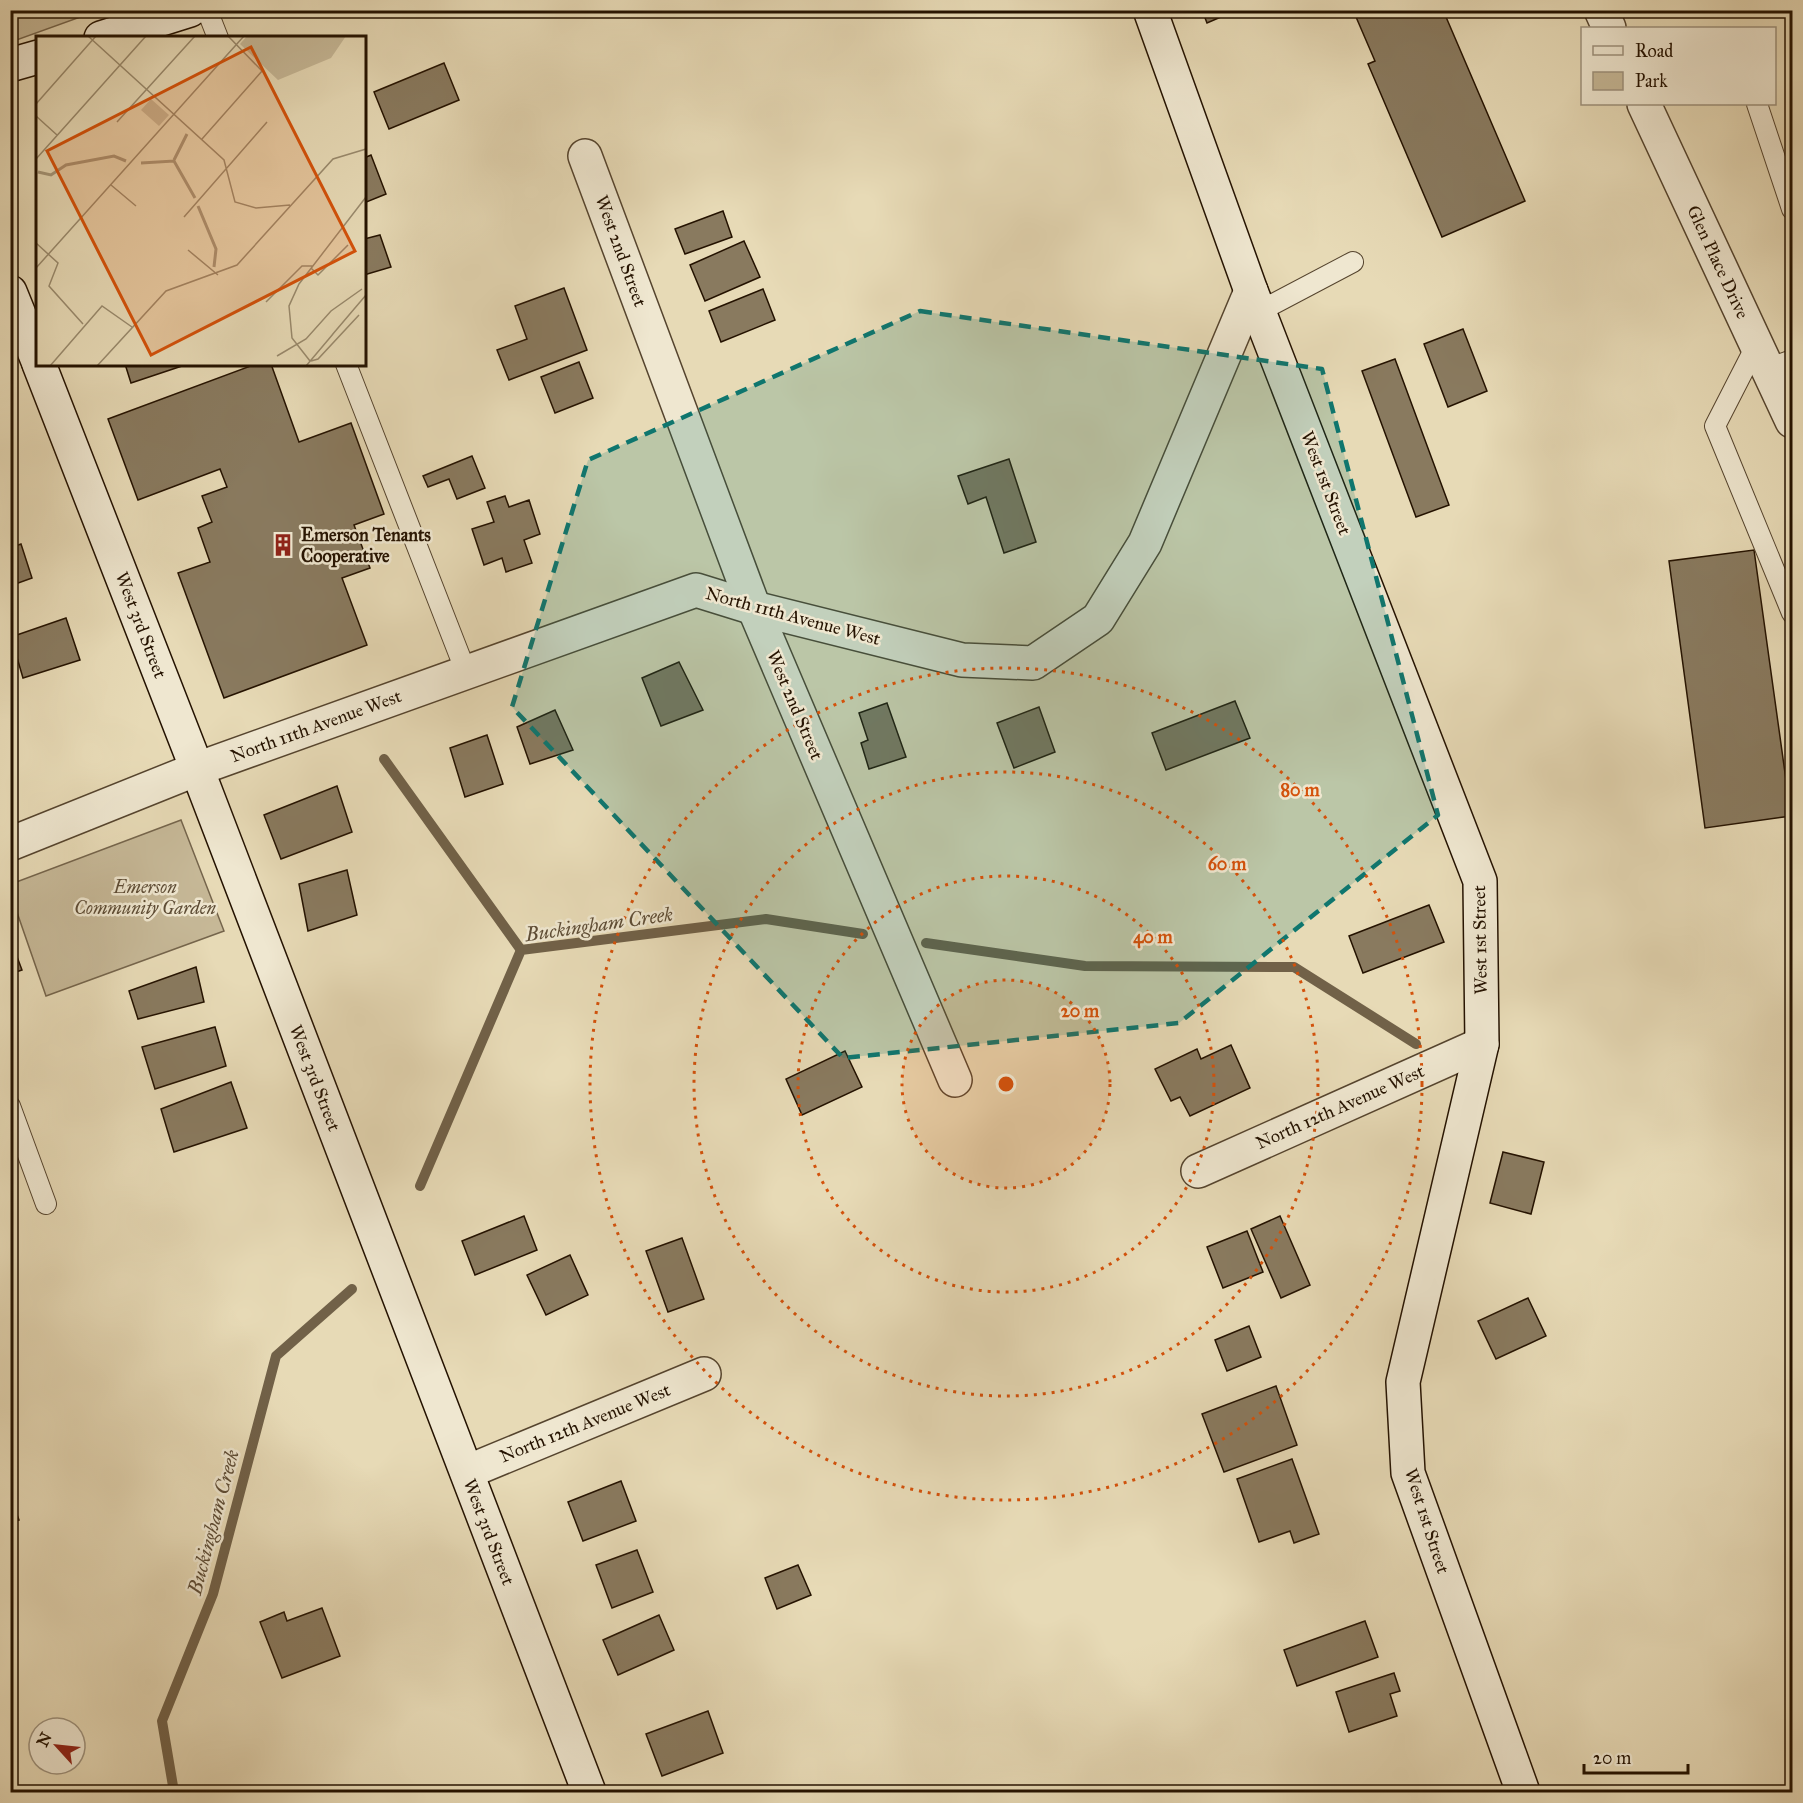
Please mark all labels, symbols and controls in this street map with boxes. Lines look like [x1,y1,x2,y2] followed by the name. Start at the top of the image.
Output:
[1581,27,1776,105] legend
[36,36,366,366] inset map
[1635,40,1673,62] text: Road
[1635,70,1668,92] text: Park
[591,192,652,310] street label: West 2nd Street
[1682,202,1754,322] street label: Glen Place Drive
[1296,428,1356,539] street label: West 1st Street
[301,524,431,568] place label: Emerson Tenants Cooperative
[270,532,296,558] building icon: Emerson Tenants Cooperative
[111,569,172,682] street label: West 3rd Street
[703,582,884,650] street label: North 11th Avenue West
[762,647,828,764] street label: West 2nd Street
[228,685,405,767] street label: North 11th Avenue West
[1280,779,1320,801] text: 80 m
[1208,853,1247,875] text: 60 m
[74,876,216,919] park label: Emerson Community Garden
[1468,885,1492,995] street label: West 1st Street
[523,902,674,946] water label: Buckingham Creek
[1133,926,1174,949] text: 40 m
[1061,1000,1100,1022] text: 20 m
[285,1022,346,1135] street label: West 3rd Street
[1252,1060,1428,1154] street label: North 12th Avenue West
[996,1074,1016,1094] centre of rings
[496,1378,674,1467] street label: North 12th Avenue West
[182,1447,244,1598] water label: Buckingham Creek
[1400,1466,1455,1577] street label: West 1st Street
[459,1476,520,1589] street label: West 3rd Street
[27,1716,87,1776] north arrow
[33,1729,56,1750] text: N
[1584,1737,1688,1775] scale bar
[1593,1747,1631,1769] text: 20 m

